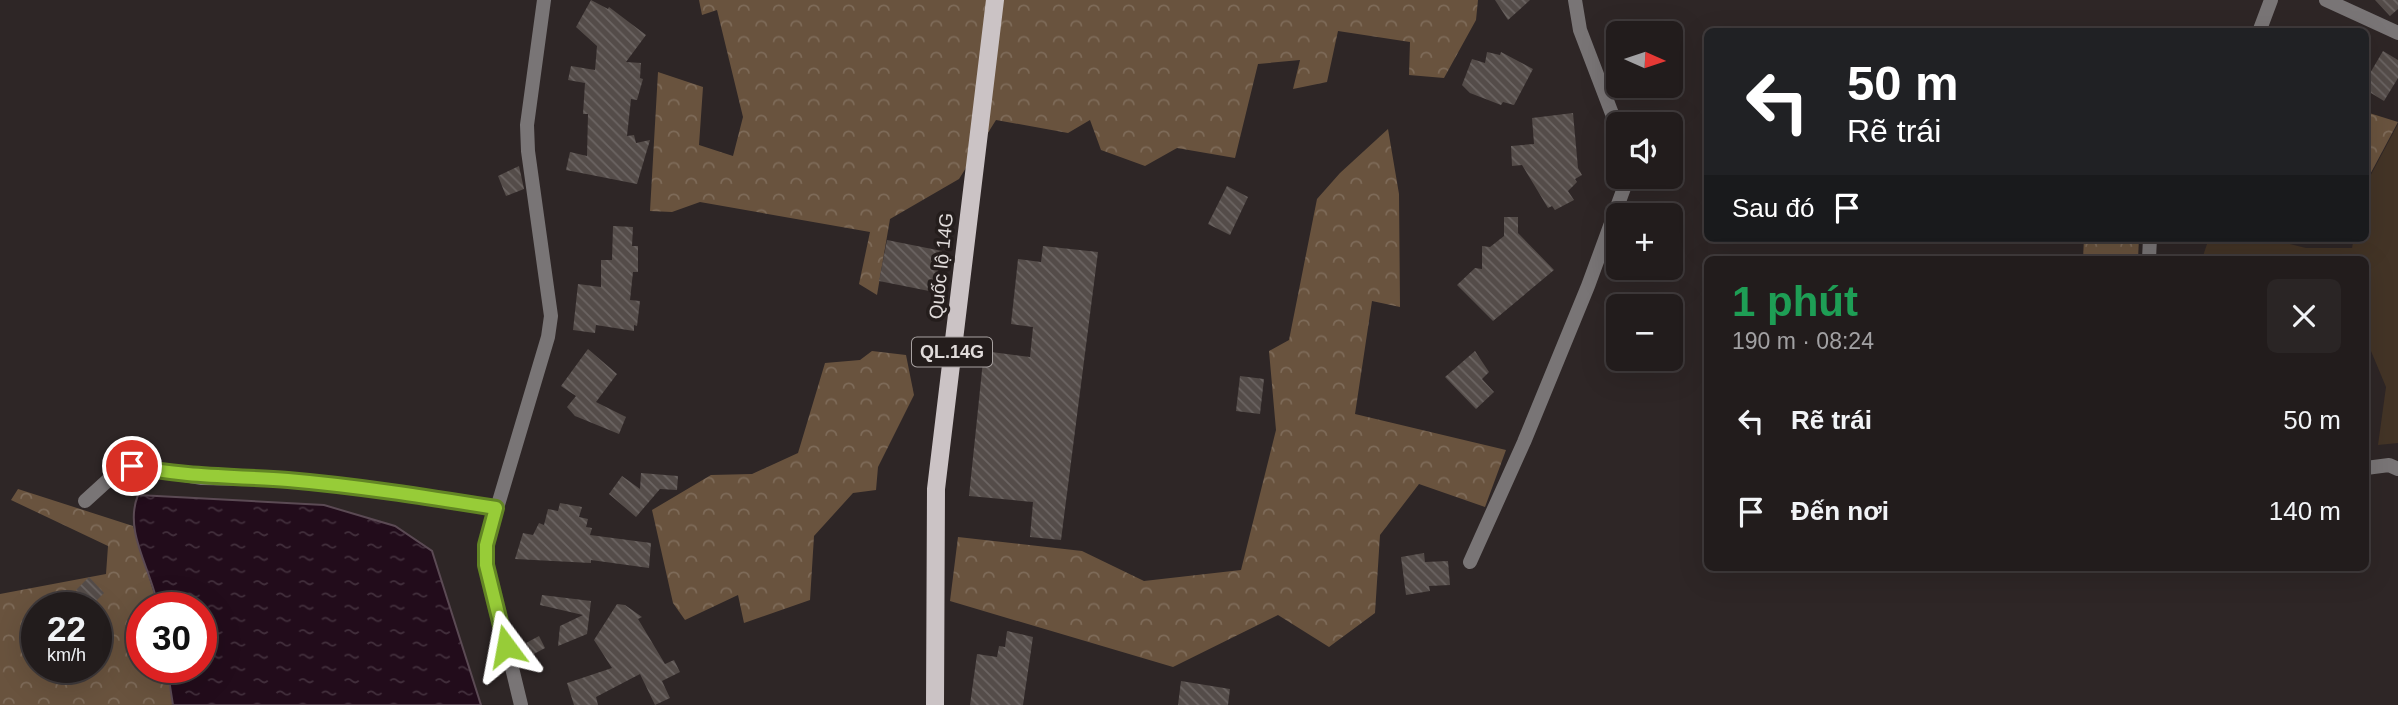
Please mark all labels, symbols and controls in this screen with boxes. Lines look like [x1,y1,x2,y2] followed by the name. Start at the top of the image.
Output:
[1606,21,1684,98] north arrow
[1606,21,1683,371] map controls
[1732,56,1823,147] icon: left
[1847,56,1959,110] text: 50 m
[1606,112,1683,189] button: sound
[1847,113,1941,149] text: Rẽ trái
[1828,189,1866,227] icon: arrive
[1732,193,1814,223] text: Sau đó
[1606,203,1683,280] button: +
[925,212,957,320] street label: Quốc lộ 14G
[1732,278,1858,325] text: 1 phút
[2267,279,2341,353] button: close
[1606,294,1683,371] button: −
[1732,328,1874,354] text: 190 m · 08:24
[912,338,992,366] road number: QL.14G
[1732,402,1770,440] icon: left
[1791,405,1872,435] text: Rẽ trái
[2283,405,2341,435] text: 50 m
[102,436,162,496] pin
[113,447,151,485] icon: arrive
[1732,493,1770,531] icon: arrive
[1791,496,1889,526] text: Đến nơi
[2269,496,2341,526] text: 140 m
[126,592,217,683] speed limit sign: 30
[47,609,86,648] text: 22
[469,609,543,683] position arrow
[47,645,86,665] text: km/h

